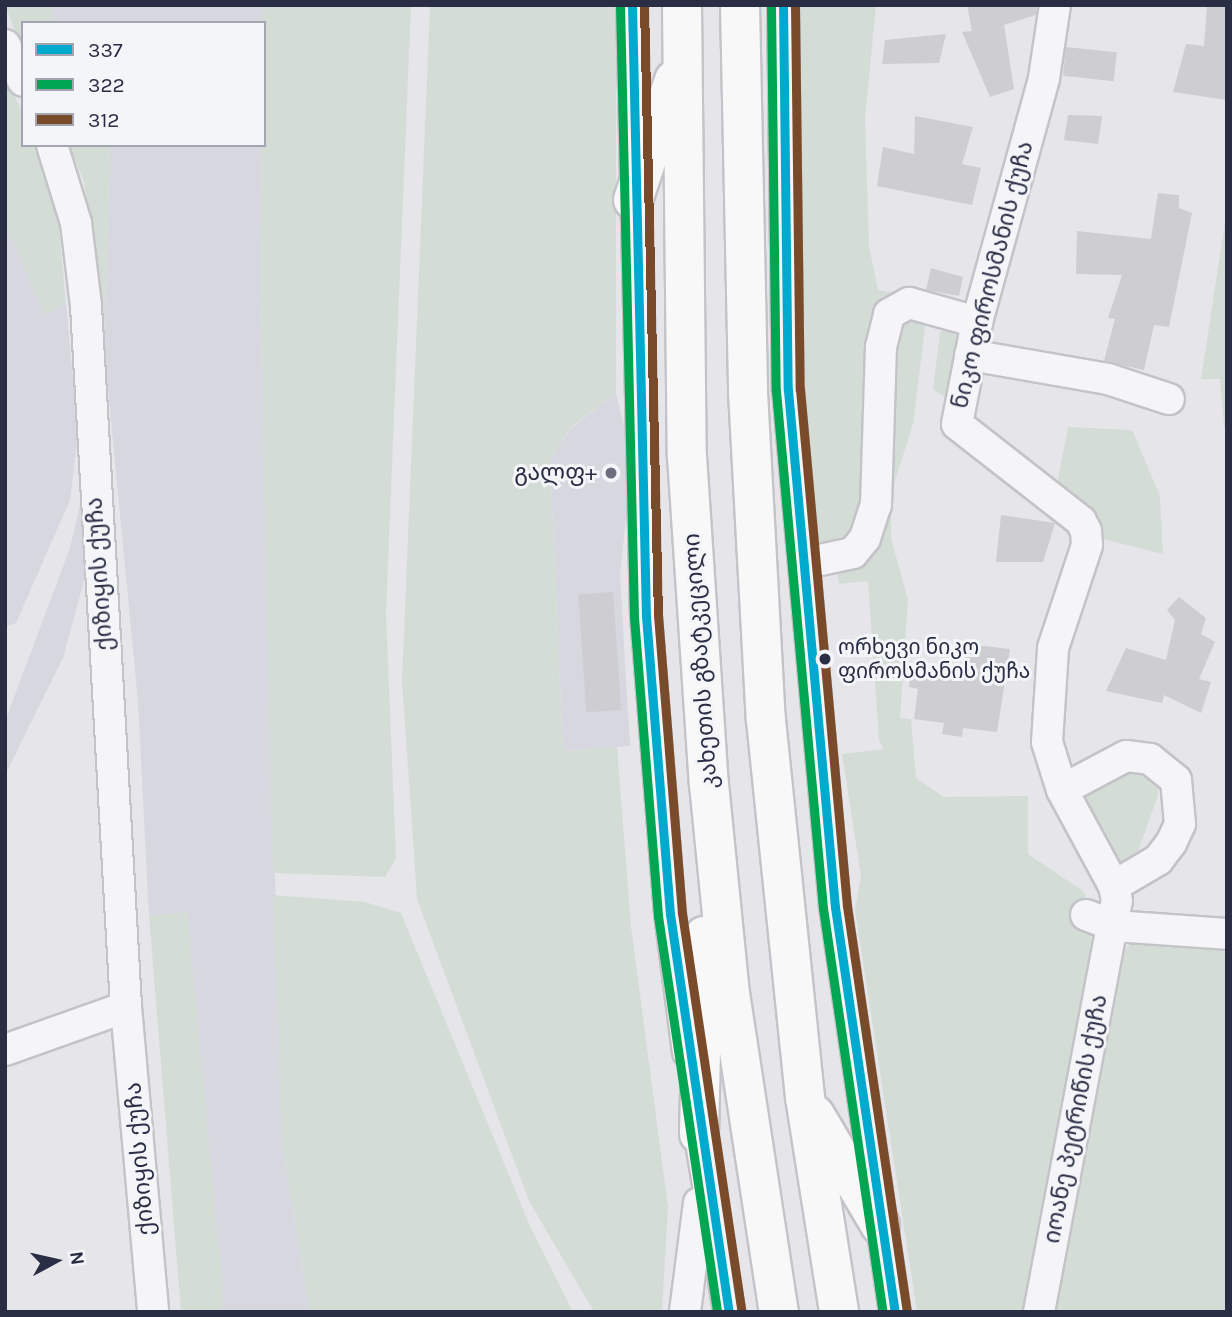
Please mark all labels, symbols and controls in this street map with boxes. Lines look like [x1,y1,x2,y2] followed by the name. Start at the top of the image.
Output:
[21,21,266,147] legend
[88,38,123,62] text: 337
[88,73,125,97] text: 322
[88,108,120,132] text: 312
[946,138,1040,412] street label: ნიკო ფიროსმანის ქუჩა
[514,459,597,487] place label: გალფ+
[603,465,619,481] marker: გალფ+
[81,496,119,652] street label: ქიზიყის ქუჩა
[678,532,724,790] street label: კახეთის გზატკეცილი
[838,634,1030,684] place label: ორხევი ნიკო ფიროსმანის ქუჩა
[818,652,832,666] marker: ორხევი ნიკო ფიროსმანის ქუჩა
[1038,992,1114,1246] street label: იოანე პეტრიწის ქუჩა
[120,1081,160,1237] street label: ქიზიყის ქუჩა
[21,1226,91,1296] north arrow
[65,1250,89,1266] text: N

